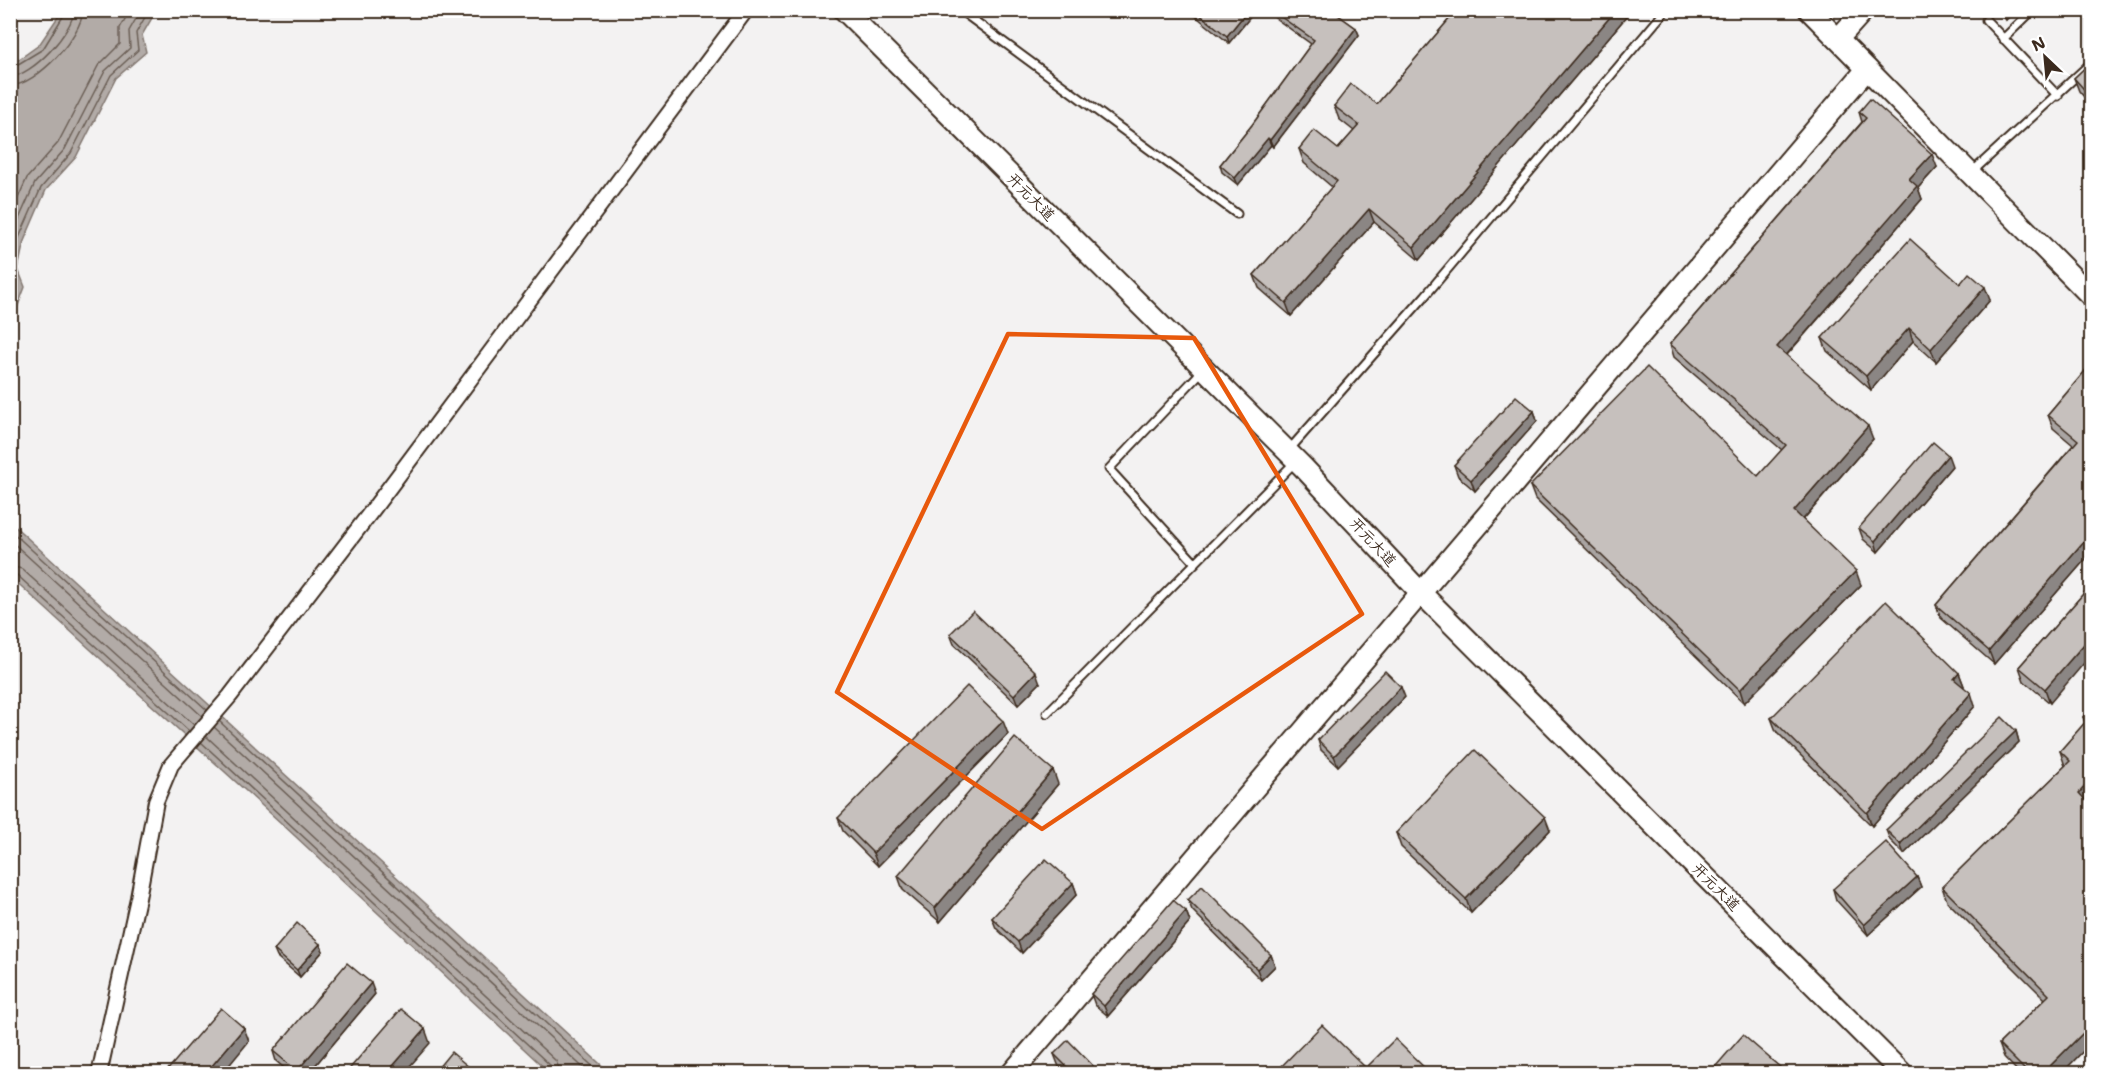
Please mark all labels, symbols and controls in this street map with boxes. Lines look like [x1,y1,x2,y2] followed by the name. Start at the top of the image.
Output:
[2015,27,2075,87] north arrow
[2028,32,2049,56] text: N
[1003,169,1059,225] street label: 开元大道
[1345,513,1401,571] street label: 开元大道
[1688,859,1744,915] street label: 开元大道

